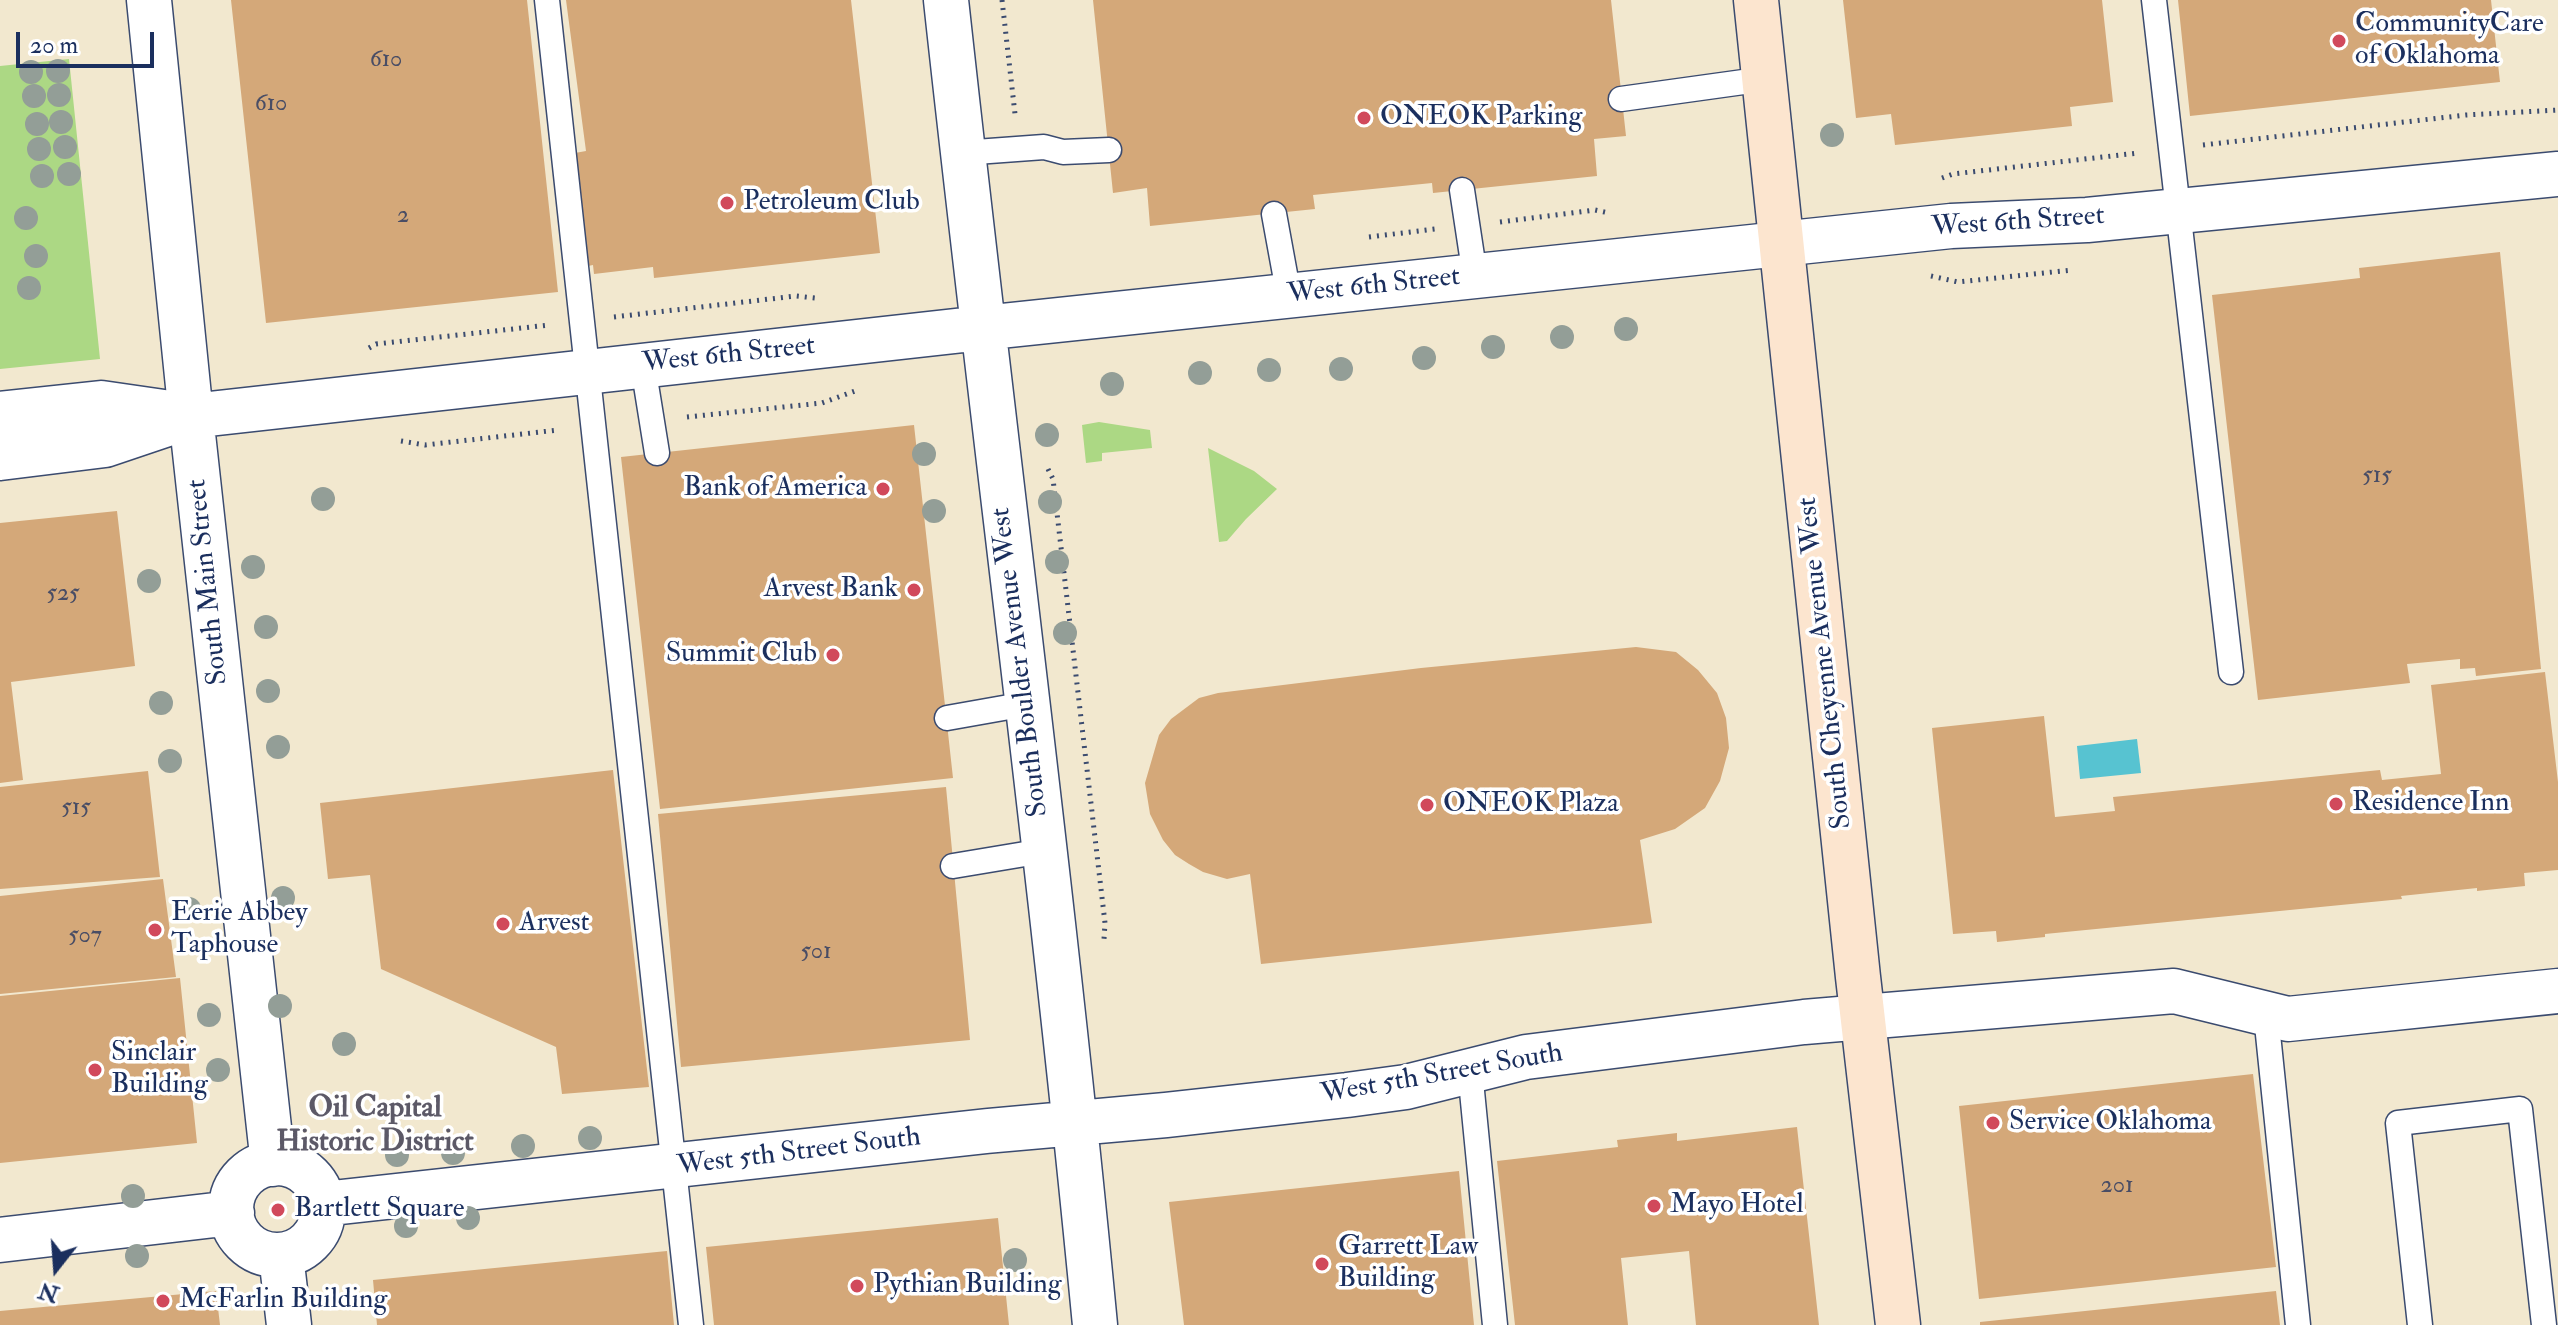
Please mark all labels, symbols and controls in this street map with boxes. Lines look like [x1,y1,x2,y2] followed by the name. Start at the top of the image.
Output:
[2355,8,2544,74] place label: CommunityCare of Oklahoma
[20,16,158,66] scale bar
[30,30,78,61] text: 20 m
[2330,32,2348,50] marker: CommunityCare of Oklahoma
[370,47,402,75] house number: 610
[255,91,287,119] house number: 610
[1380,101,1582,135] place label: ONEOK Parking
[1355,109,1373,127] marker: ONEOK Parking
[743,186,920,220] place label: Petroleum Club
[718,194,736,212] marker: Petroleum Club
[1930,200,2106,246] street label: West 6th Street
[397,203,409,231] house number: 2
[1286,261,1462,313] street label: West 6th Street
[641,330,817,382] street label: West 6th Street
[2362,463,2392,491] house number: 515
[683,472,867,506] place label: Bank of America
[181,477,237,687] street label: South Main Street
[874,480,892,498] marker: Bank of America
[1792,495,1860,831] street label: South Cheyenne Avenue West
[985,505,1057,819] street label: South Boulder Avenue West
[764,573,898,607] place label: Arvest Bank
[46,581,80,609] house number: 525
[905,581,923,599] marker: Arvest Bank
[666,638,817,672] place label: Summit Club
[824,646,842,664] marker: Summit Club
[2352,787,2509,821] place label: Residence Inn
[1443,788,1619,822] place label: ONEOK Plaza
[61,795,91,823] house number: 515
[2327,795,2345,813] marker: Residence Inn
[1418,796,1436,814] marker: ONEOK Plaza
[171,897,308,963] place label: Eerie Abbey Taphouse
[519,907,590,941] place label: Arvest
[494,915,512,933] marker: Arvest
[146,921,164,939] marker: Eerie Abbey Taphouse
[68,923,102,951] house number: 507
[800,939,832,967] house number: 501
[111,1037,208,1103] place label: Sinclair Building
[1319,1037,1565,1113] street label: West 5th Street South
[86,1061,104,1079] marker: Sinclair Building
[276,1092,474,1162] district label: Oil Capital Historic District
[2009,1106,2211,1140] place label: Service Oklahoma
[1984,1114,2002,1132] marker: Service Oklahoma
[675,1121,923,1185] street label: West 5th Street South
[2101,1173,2133,1201] house number: 201
[1670,1189,1804,1223] place label: Mayo Hotel
[294,1193,464,1227] place label: Bartlett Square
[1645,1197,1663,1215] marker: Mayo Hotel
[269,1201,287,1219] marker: Bartlett Square
[16,1229,96,1309] north arrow
[1338,1231,1478,1297] place label: Garrett Law Building
[1313,1255,1331,1273] marker: Garrett Law Building
[873,1269,1062,1303] place label: Pythian Building
[35,1276,63,1308] text: N
[848,1277,866,1295] marker: Pythian Building
[179,1284,387,1318] place label: McFarlin Building
[154,1292,172,1310] marker: McFarlin Building

